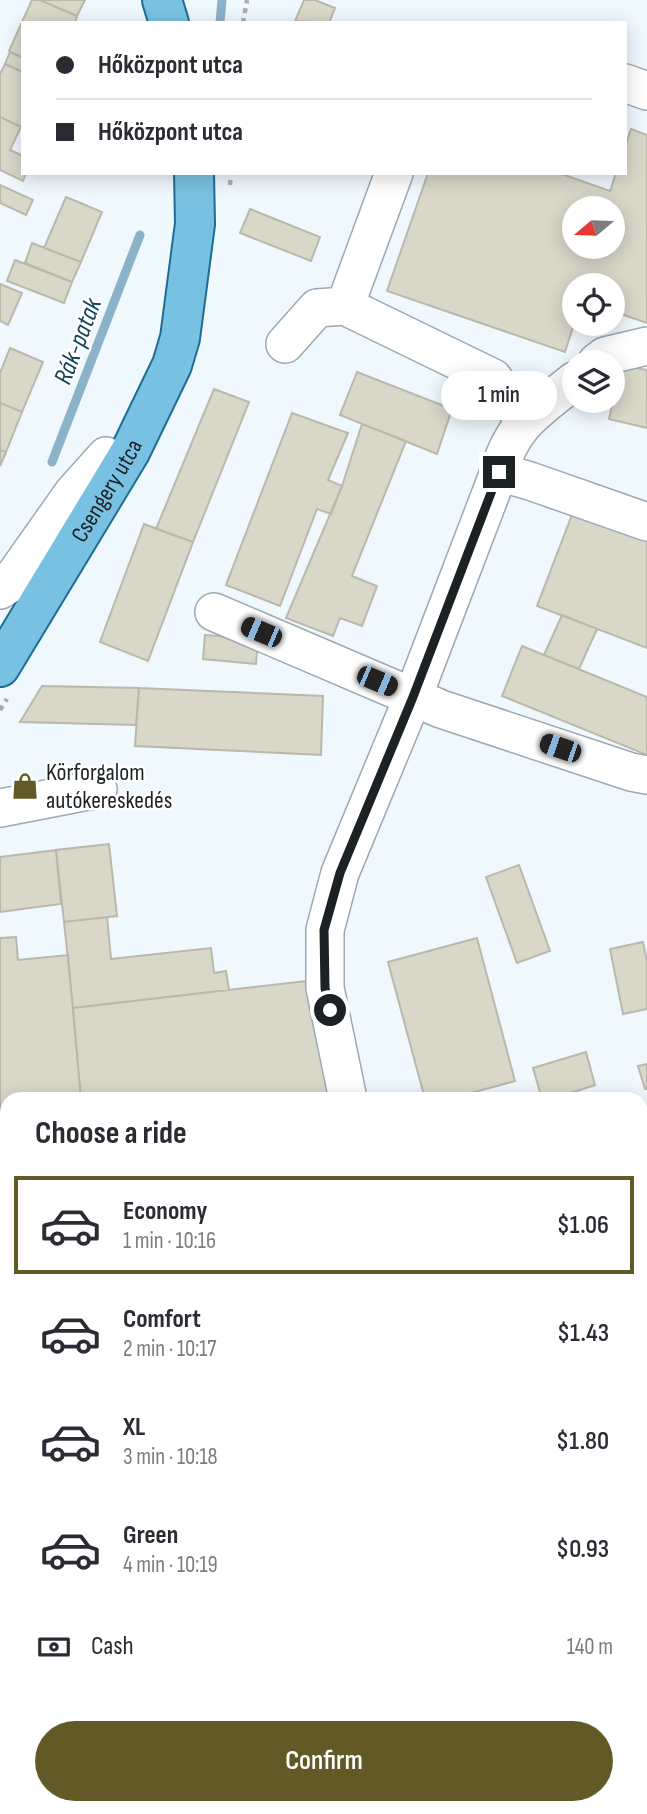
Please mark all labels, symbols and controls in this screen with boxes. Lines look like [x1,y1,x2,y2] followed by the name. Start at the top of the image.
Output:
[98,50,243,81] text: Hőközpont utca
[98,117,243,148] text: Hőközpont utca
[562,196,625,259] north arrow
[562,196,625,413] map controls
[562,273,625,336] button: locate
[48,293,109,389] water label: Rák-patak
[562,350,625,413] button: layers
[441,370,557,420] callout: 1 min
[478,381,520,409] text: 1 min
[65,435,149,548] street label: Csengery utca
[483,456,515,488] route end
[238,614,285,650] car
[354,663,401,699] car
[537,731,584,765] car
[46,758,172,815] place label: Körforgalom autókereskedés
[10,771,40,801] shop icon: Körforgalom autókereskedés
[314,994,346,1026] route start
[35,1114,187,1153] text: Choose a ride
[39,1194,102,1257] icon: car
[123,1196,207,1227] text: Economy
[557,1210,609,1241] text: $1.06
[123,1227,216,1255] text: 1 min · 10:16
[39,1302,102,1365] icon: car
[123,1304,201,1335] text: Comfort
[557,1318,609,1349] text: $1.43
[123,1335,217,1363] text: 2 min · 10:17
[39,1410,102,1473] icon: car
[123,1412,145,1443] text: XL
[556,1426,609,1457] text: $1.80
[123,1443,218,1471] text: 3 min · 10:18
[39,1518,102,1581] icon: car
[123,1520,178,1551] text: Green
[556,1534,609,1565] text: $0.93
[123,1551,218,1579] text: 4 min · 10:19
[35,1628,73,1666] icon: cash
[91,1631,134,1662] text: Cash
[567,1633,613,1661] text: 140 m
[35,1721,613,1801] button: Confirm

